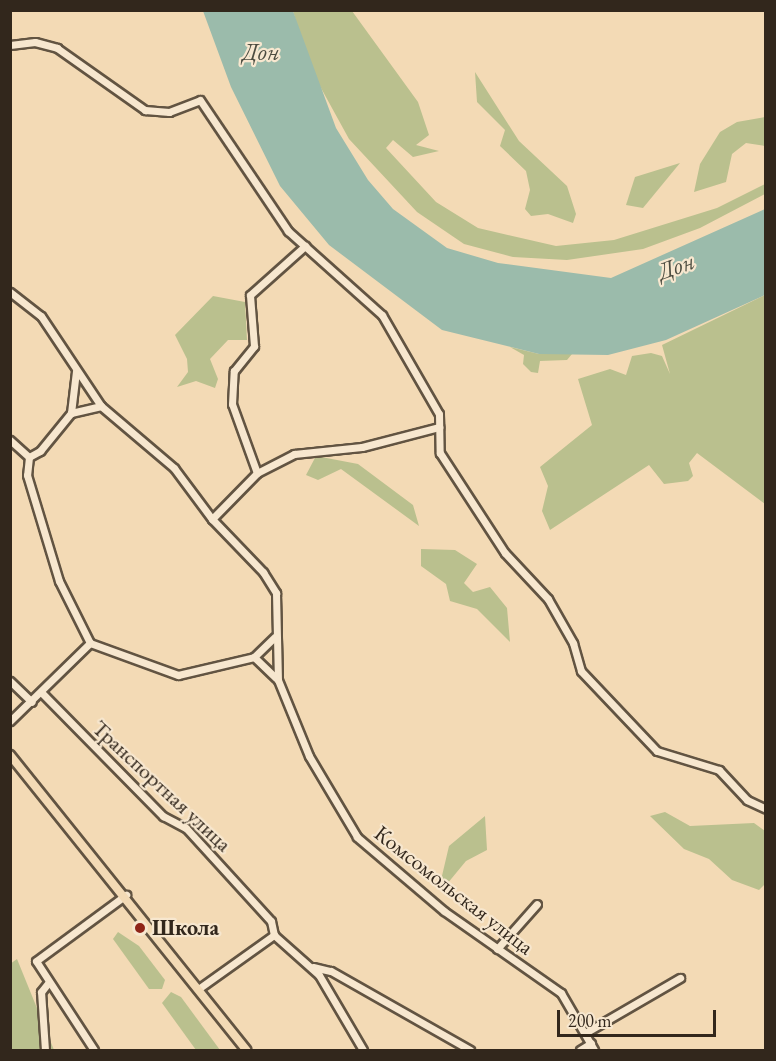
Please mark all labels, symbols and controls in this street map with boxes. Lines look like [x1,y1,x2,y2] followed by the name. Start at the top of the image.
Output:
[242,38,280,66] water label: Дон
[654,246,698,286] water label: Дон
[87,715,237,857] street label: Транспортная улица
[369,820,539,960] street label: Комсомольская улица
[152,915,219,941] place label: Школа
[133,921,147,935] marker: Школа
[560,998,719,1036] scale bar
[568,1009,612,1032] text: 200 m

